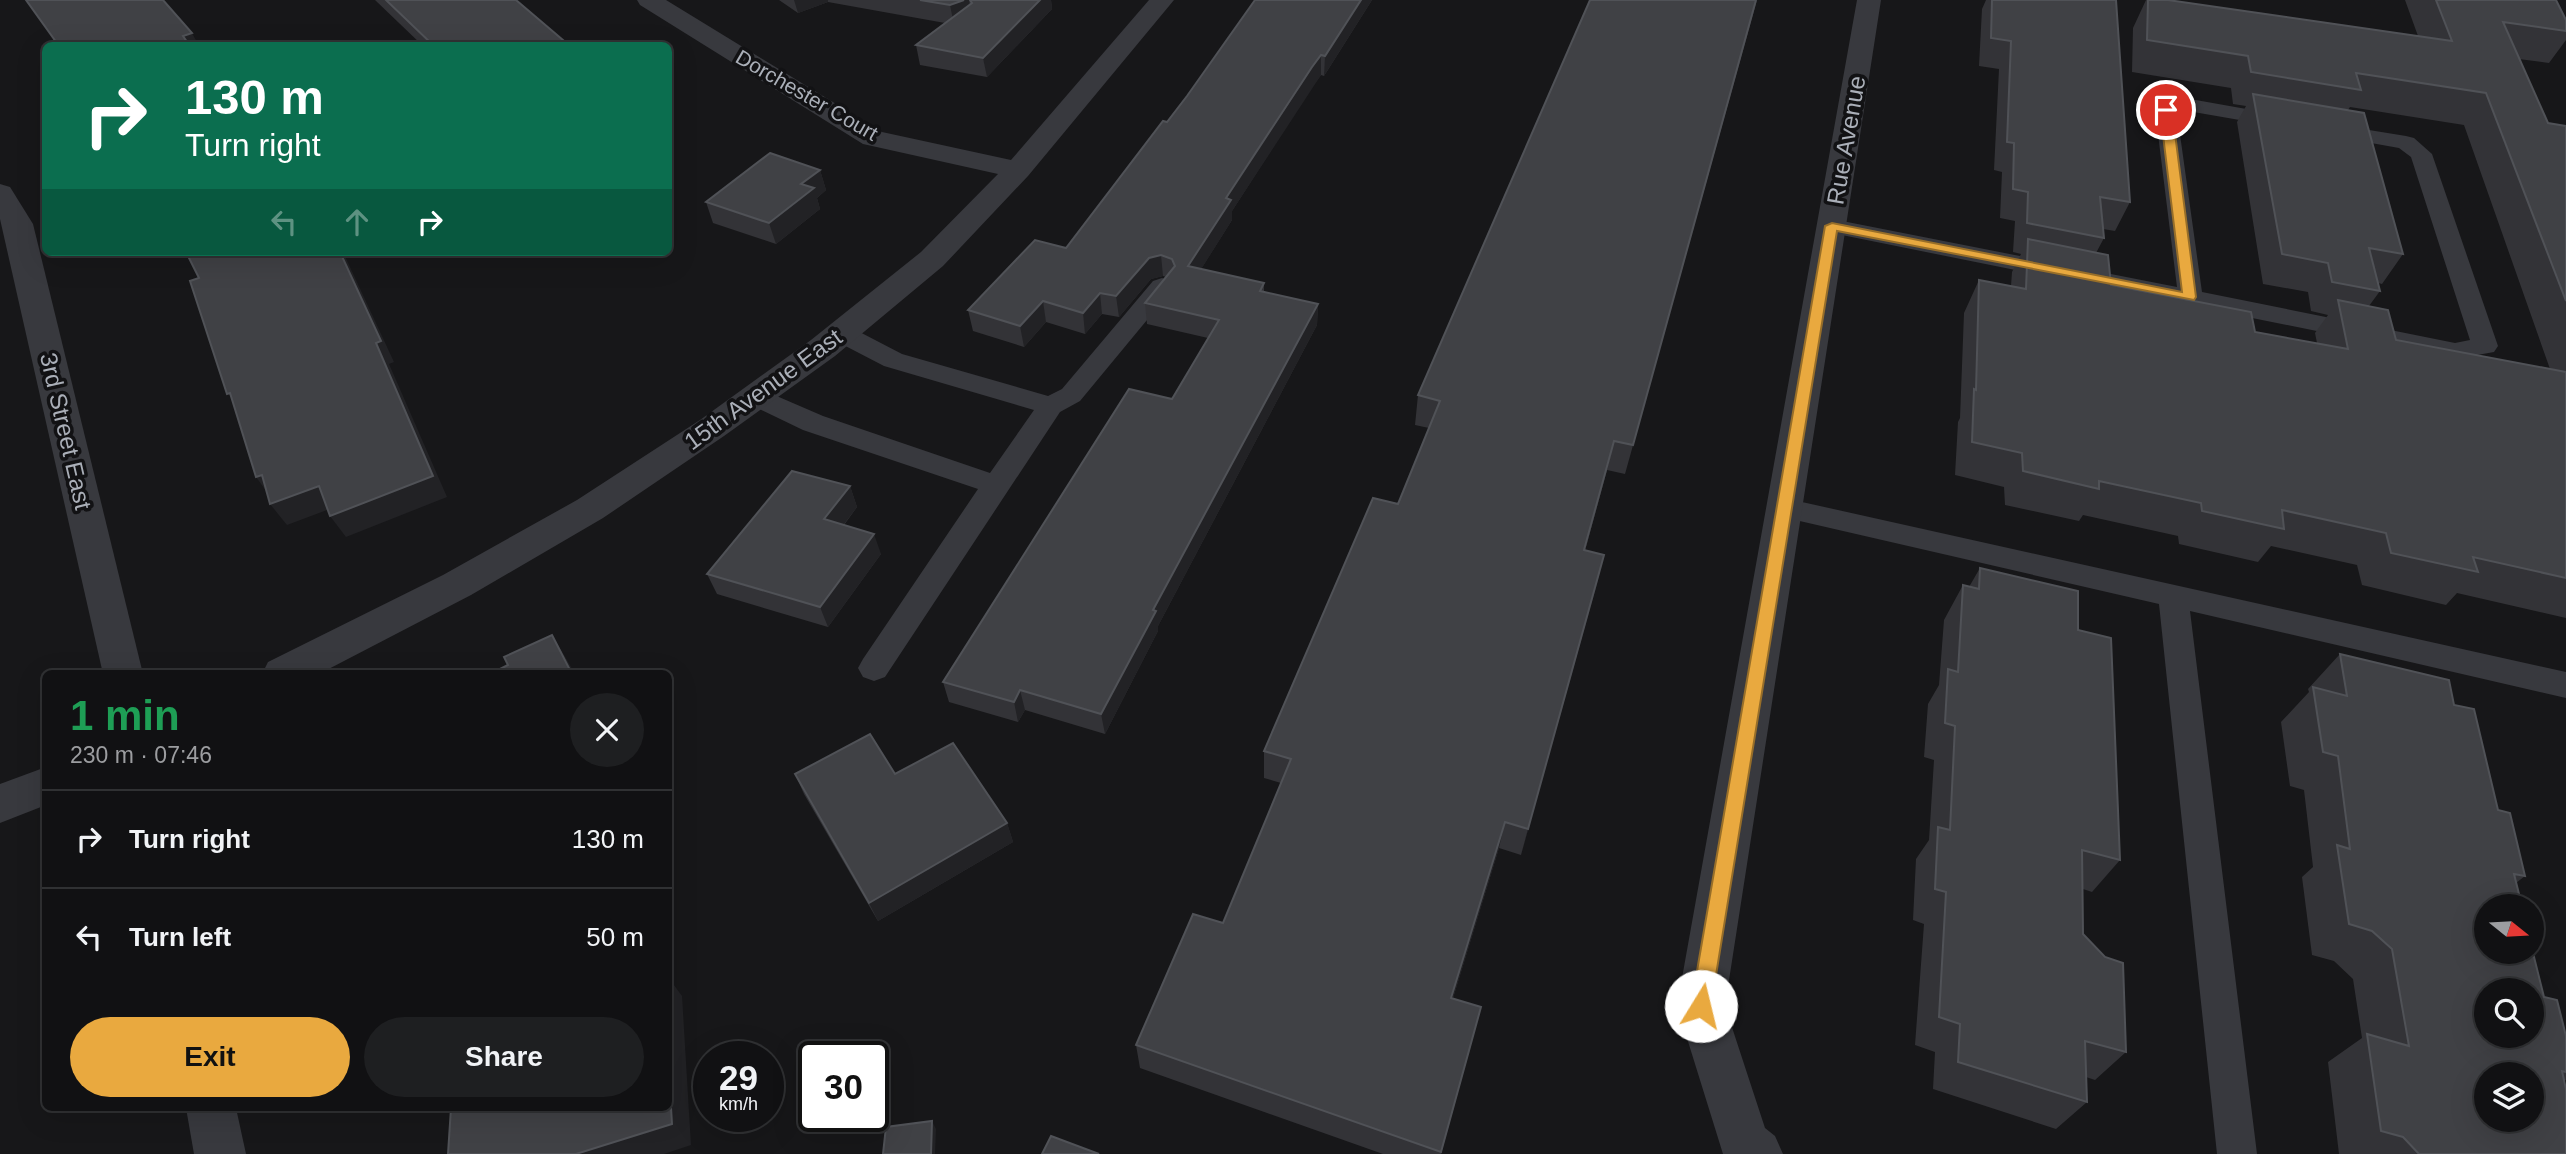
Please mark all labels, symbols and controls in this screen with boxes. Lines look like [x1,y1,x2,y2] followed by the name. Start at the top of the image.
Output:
[732,45,882,145] street label: Dorchester Court
[70,70,161,161] icon: right
[185,70,324,124] text: 130 m
[1821,73,1871,207] street label: Rue Avenue
[2136,80,2196,140] pin
[2147,91,2185,129] icon: arrive
[185,127,321,163] text: Turn right
[265,203,303,241] icon: left
[338,203,376,241] icon: ahead
[411,203,449,241] icon: right
[679,323,847,455] street label: 15th Avenue East
[35,350,97,512] street label: 3rd Street East
[70,692,180,739] text: 1 min
[570,693,644,767] button: close
[70,742,212,768] text: 230 m · 07:46
[70,820,108,858] icon: right
[129,824,250,854] text: Turn right
[572,824,644,854] text: 130 m
[2474,894,2544,964] north arrow
[2474,894,2544,1132] map controls
[70,918,108,956] icon: left
[129,922,231,952] text: Turn left
[586,922,644,952] text: 50 m
[1664,969,1738,1043] position arrow
[2474,978,2544,1048] button: search
[70,1017,350,1097] button: Exit
[364,1017,644,1097] button: Share
[798,1041,889,1132] speed limit sign: 30
[719,1058,758,1097] text: 29
[2474,1062,2544,1132] button: layers
[719,1094,758,1114] text: km/h

